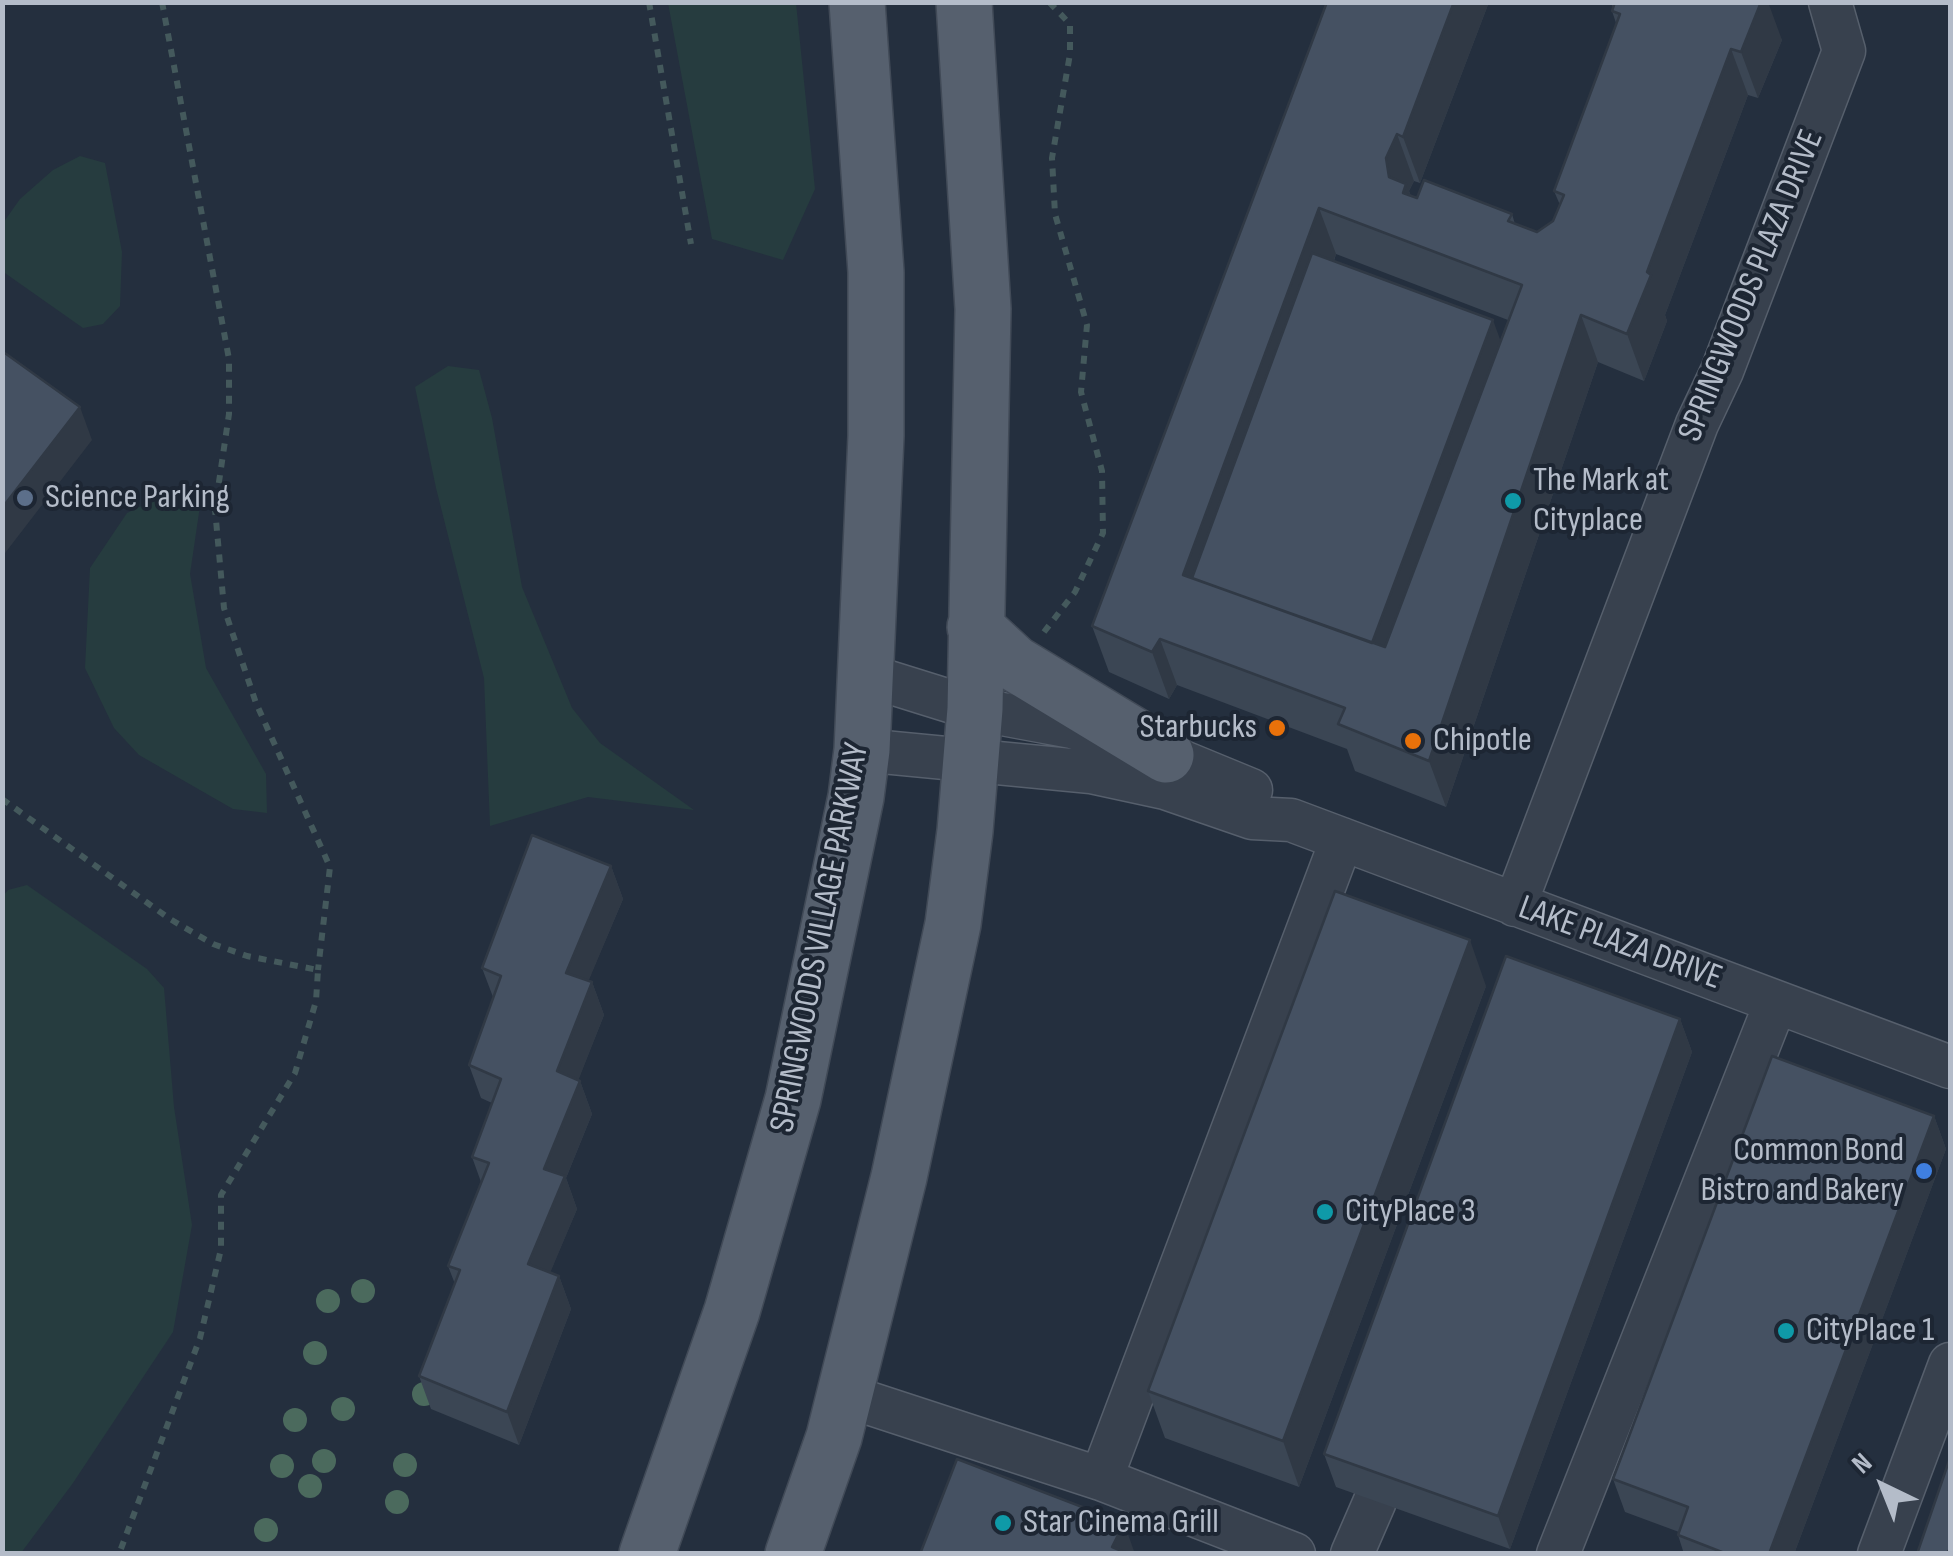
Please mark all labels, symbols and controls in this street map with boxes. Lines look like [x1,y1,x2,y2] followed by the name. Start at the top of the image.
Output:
[1670,124,1834,448] street label: SPRINGWOODS PLAZA DRIVE
[1533,460,1669,542] place label: The Mark at Cityplace
[45,477,230,519] place label: Science Parking
[14,487,36,509] marker: Science Parking
[1502,490,1524,512] marker: The Mark at Cityplace
[1139,707,1257,749] place label: Starbucks
[1266,717,1288,739] marker: Starbucks
[1433,720,1532,762] place label: Chipotle
[1402,730,1424,752] marker: Chipotle
[763,740,879,1136] street label: SPRINGWOODS VILLAGE PARKWAY
[1513,888,1727,1000] street label: LAKE PLAZA DRIVE
[1701,1130,1904,1212] place label: Common Bond Bistro and Bakery
[1913,1160,1935,1182] marker: Common Bond Bistro and Bakery
[1345,1191,1476,1233] place label: CityPlace 3
[1314,1201,1336,1223] marker: CityPlace 3
[1806,1310,1934,1352] place label: CityPlace 1
[1775,1320,1797,1342] marker: CityPlace 1
[1833,1436,1933,1536] north arrow
[1845,1447,1879,1481] text: N
[1023,1502,1219,1544] place label: Star Cinema Grill
[992,1512,1014,1534] marker: Star Cinema Grill

